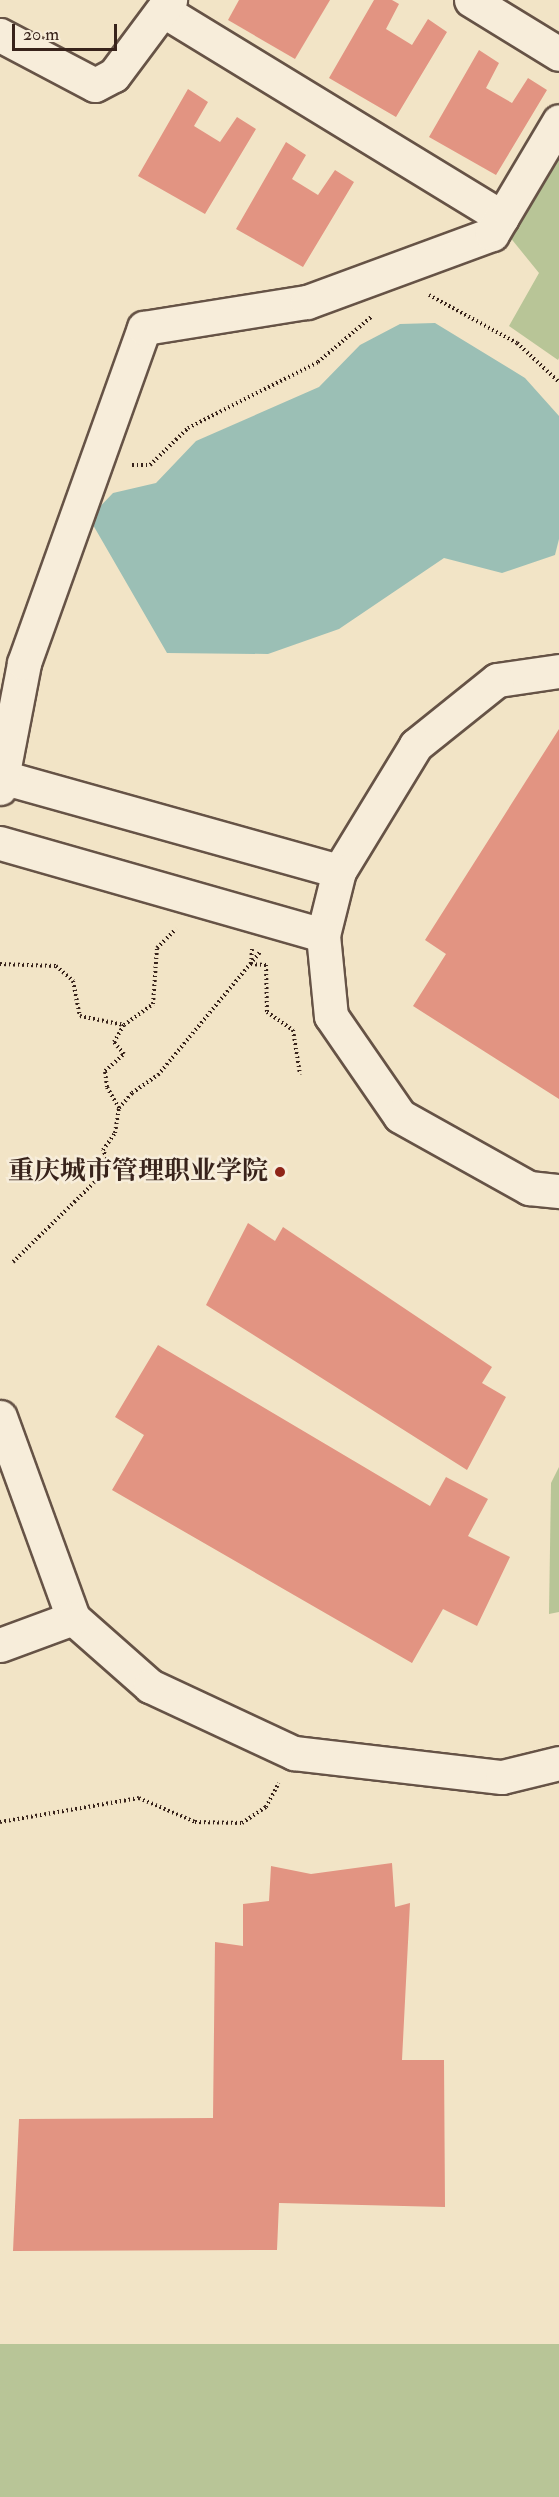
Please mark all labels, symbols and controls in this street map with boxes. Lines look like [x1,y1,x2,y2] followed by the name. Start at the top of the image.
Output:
[15,12,120,50] scale bar
[23,23,59,46] text: 20 m
[8,1156,268,1188] place label: 重庆城市管理职业学院
[273,1165,287,1179] marker: 重庆城市管理职业学院

